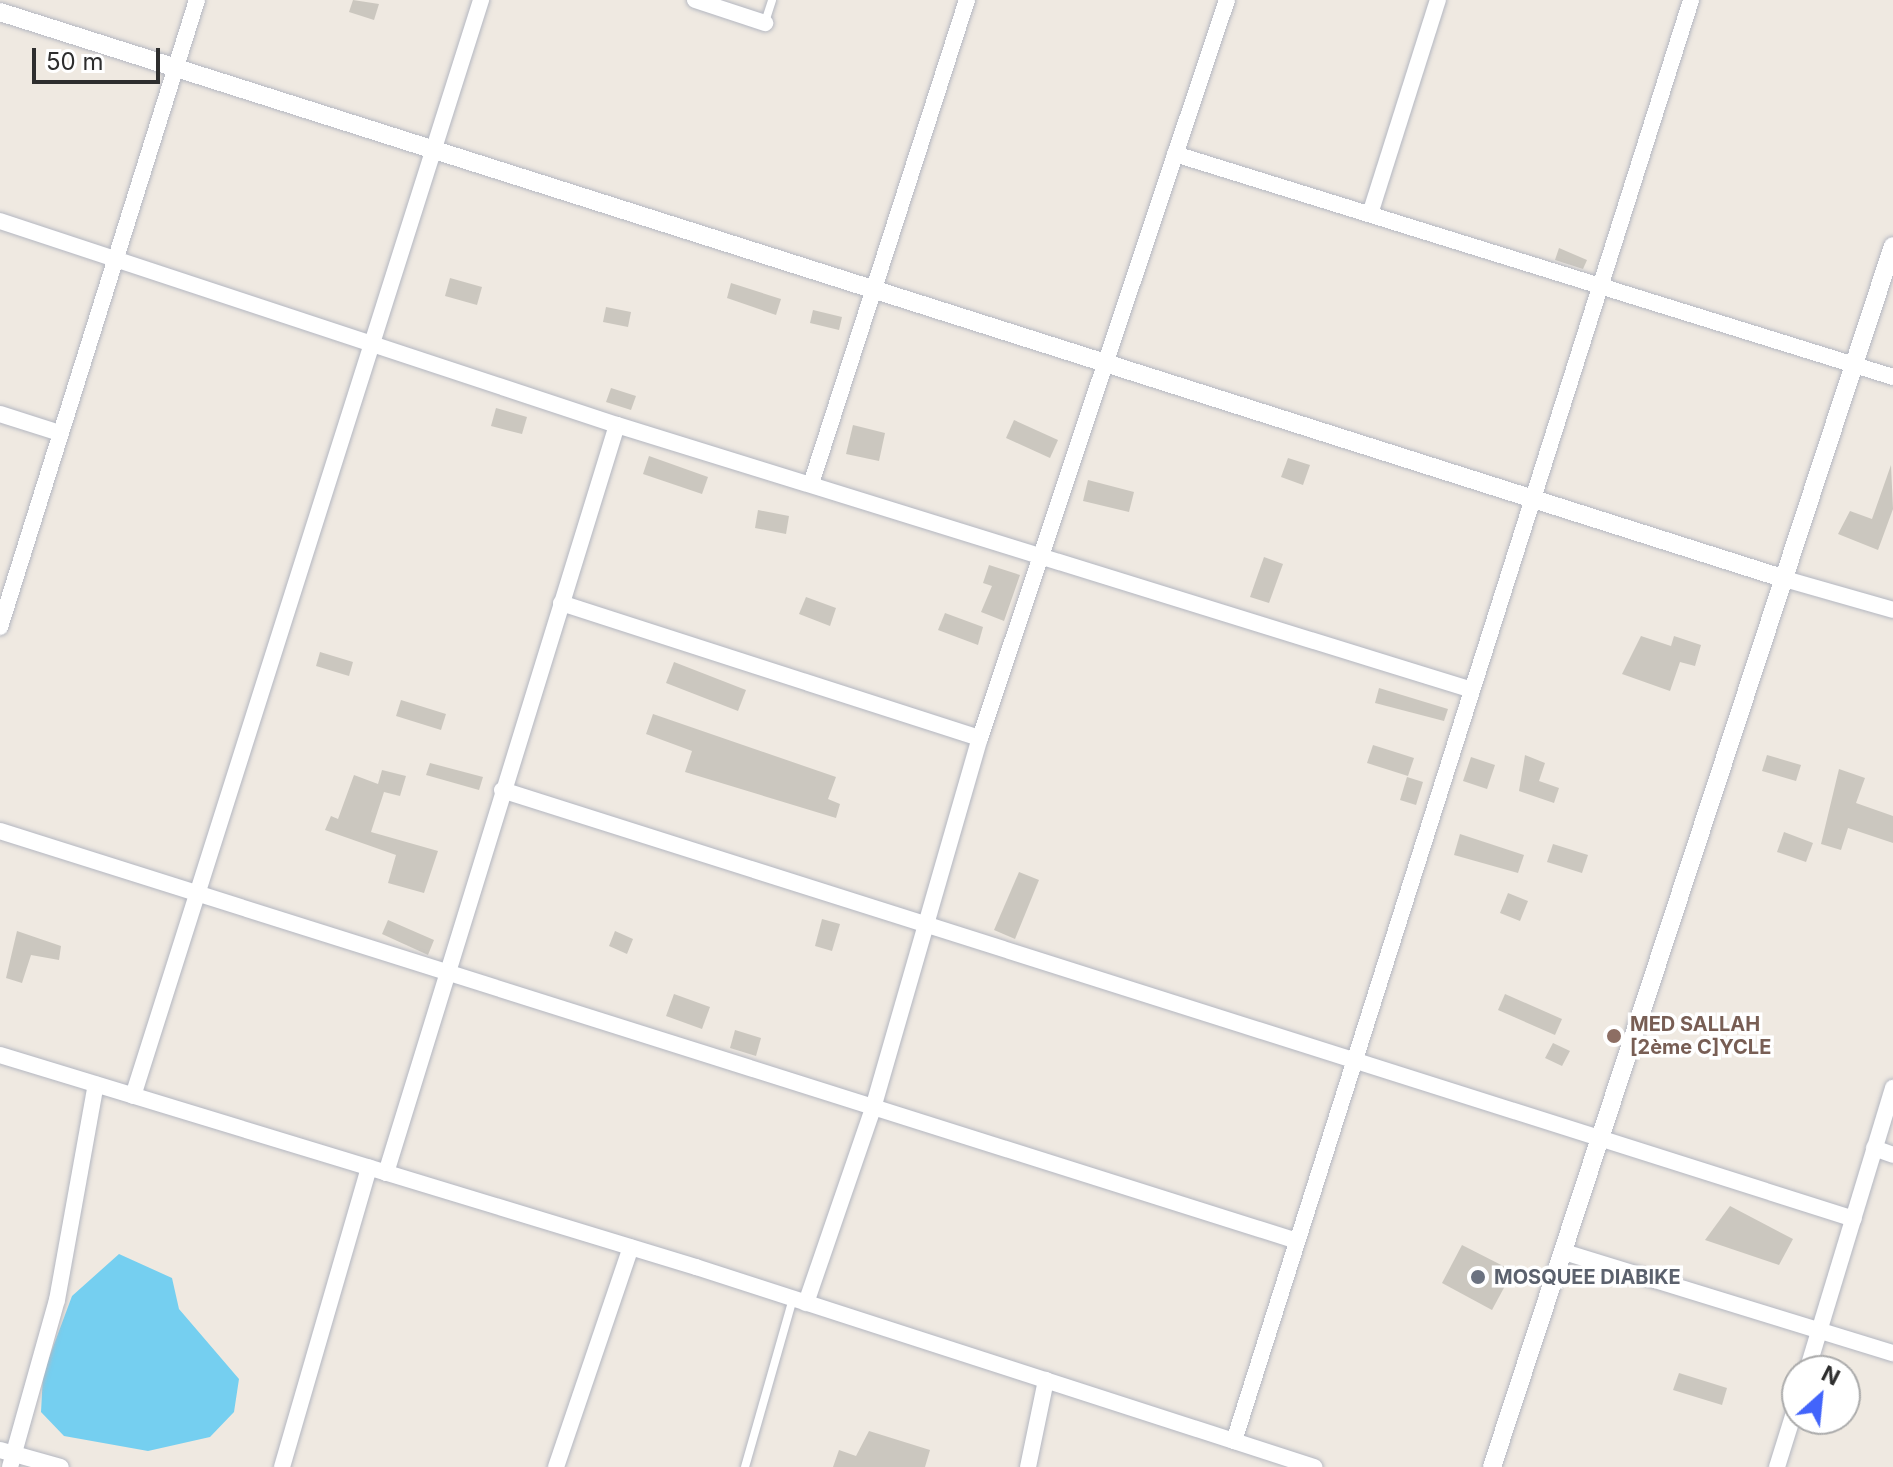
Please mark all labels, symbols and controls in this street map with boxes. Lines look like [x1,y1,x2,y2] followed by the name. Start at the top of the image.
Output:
[36,32,164,82] scale bar
[46,47,104,76] text: 50 m
[1630,1012,1771,1059] place label: MED SALLAH [2ème C]YCLE
[1605,1027,1623,1045] marker: MED SALLAH [2ème C]YCLE
[1494,1265,1681,1289] place label: MOSQUEE DIABIKE
[1469,1268,1487,1286] marker: MOSQUEE DIABIKE
[1781,1355,1861,1435] north arrow
[1818,1360,1844,1391] text: N

